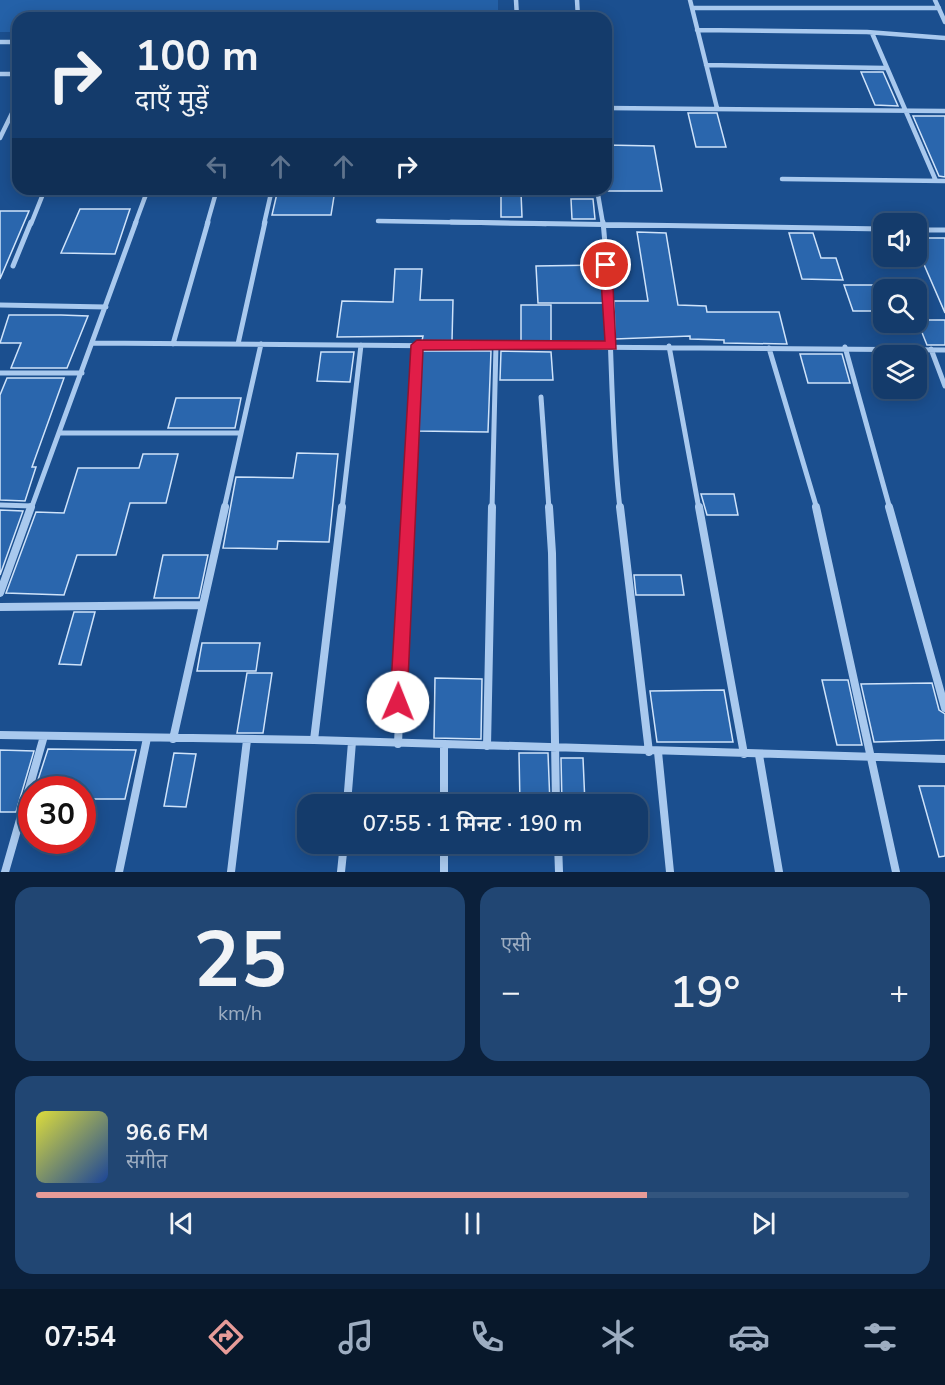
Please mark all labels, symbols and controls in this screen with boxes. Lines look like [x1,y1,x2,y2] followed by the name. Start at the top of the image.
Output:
[135,28,259,85] text: 100 m
[36,36,114,114] icon: right
[135,82,209,119] text: दाएँ मुड़ें
[201,150,234,183] icon: left
[264,150,297,183] icon: ahead
[327,150,360,183] icon: ahead
[390,150,423,183] icon: right
[873,213,927,399] map controls
[873,213,927,267] button: sound
[580,239,631,290] pin
[589,248,622,281] icon: arrive
[873,279,927,333] button: search
[873,345,927,399] button: layers
[366,670,430,734] position arrow
[18,776,96,854] speed limit sign: 30
[363,809,582,839] text: 07:55 · 1 मिनट · 190 m
[193,907,287,1014] text: 25
[501,931,531,958] text: एसी
[670,962,740,1023] text: 19°
[501,970,521,1015] text: −
[889,970,909,1015] text: +
[218,1000,262,1027] text: km/h
[126,1118,208,1148] text: 96.6 FM
[126,1148,167,1175] text: संगीत
[165,1207,198,1240] icon: previous
[456,1207,489,1240] icon: pause
[747,1207,780,1240] icon: next
[205,1316,247,1358] icon: directions
[335,1316,377,1358] icon: music
[466,1316,508,1358] icon: phone
[597,1316,639,1358] icon: climate
[728,1316,770,1358] icon: car
[859,1316,901,1358] icon: filters
[44,1319,116,1356] text: 07:54

